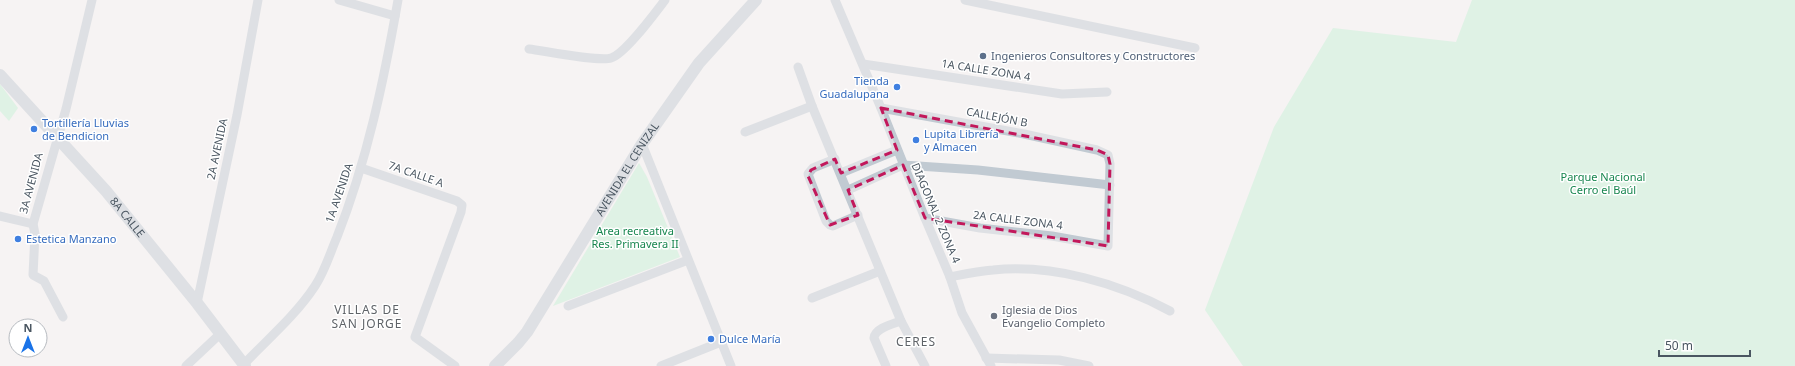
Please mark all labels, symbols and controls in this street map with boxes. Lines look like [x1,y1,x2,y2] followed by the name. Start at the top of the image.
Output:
[991,48,1195,63] place label: Ingenieros Consultores y Constructores
[978,51,988,61] marker: Ingenieros Consultores y Constructores
[940,55,1032,84] street label: 1A CALLE ZONA 4
[820,73,889,101] place label: Tienda Guadalupana
[892,82,902,92] marker: Tienda Guadalupana
[965,103,1029,130] street label: CALLEJÓN B
[42,115,129,143] place label: Tortillería Lluvias de Bendicion
[203,116,231,181] street label: 2A AVENIDA
[592,119,662,219] street label: AVENIDA EL CENIZAL
[29,124,39,134] marker: Tortillería Lluvias de Bendicion
[924,126,999,154] place label: Lupita Librería y Almacen
[911,135,921,145] marker: Lupita Librería y Almacen
[15,150,46,215] street label: 3A AVENIDA
[386,157,447,190] street label: 7A CALLE A
[321,160,356,225] street label: 1A AVENIDA
[909,160,965,266] street label: DIAGONAL 2 ZONA 4
[1561,169,1645,197] park label: Parque Nacional Cerro el Baúl
[107,194,149,240] street label: 8A CALLE
[972,207,1064,233] street label: 2A CALLE ZONA 4
[591,223,679,251] park label: Area recreativa Res. Primavera II
[26,231,117,246] place label: Estetica Manzano
[13,234,23,244] marker: Estetica Manzano
[331,301,403,332] district label: VILLAS DE SAN JORGE
[1002,302,1106,330] place label: Iglesia de Dios Evangelio Completo
[989,311,999,321] marker: Iglesia de Dios Evangelio Completo
[8,318,48,358] north arrow
[24,320,32,335] text: N
[719,331,781,346] place label: Dulce María
[1659,332,1750,358] scale bar
[896,333,936,350] district label: CERES
[706,334,716,344] marker: Dulce María
[1665,337,1693,354] text: 50 m

